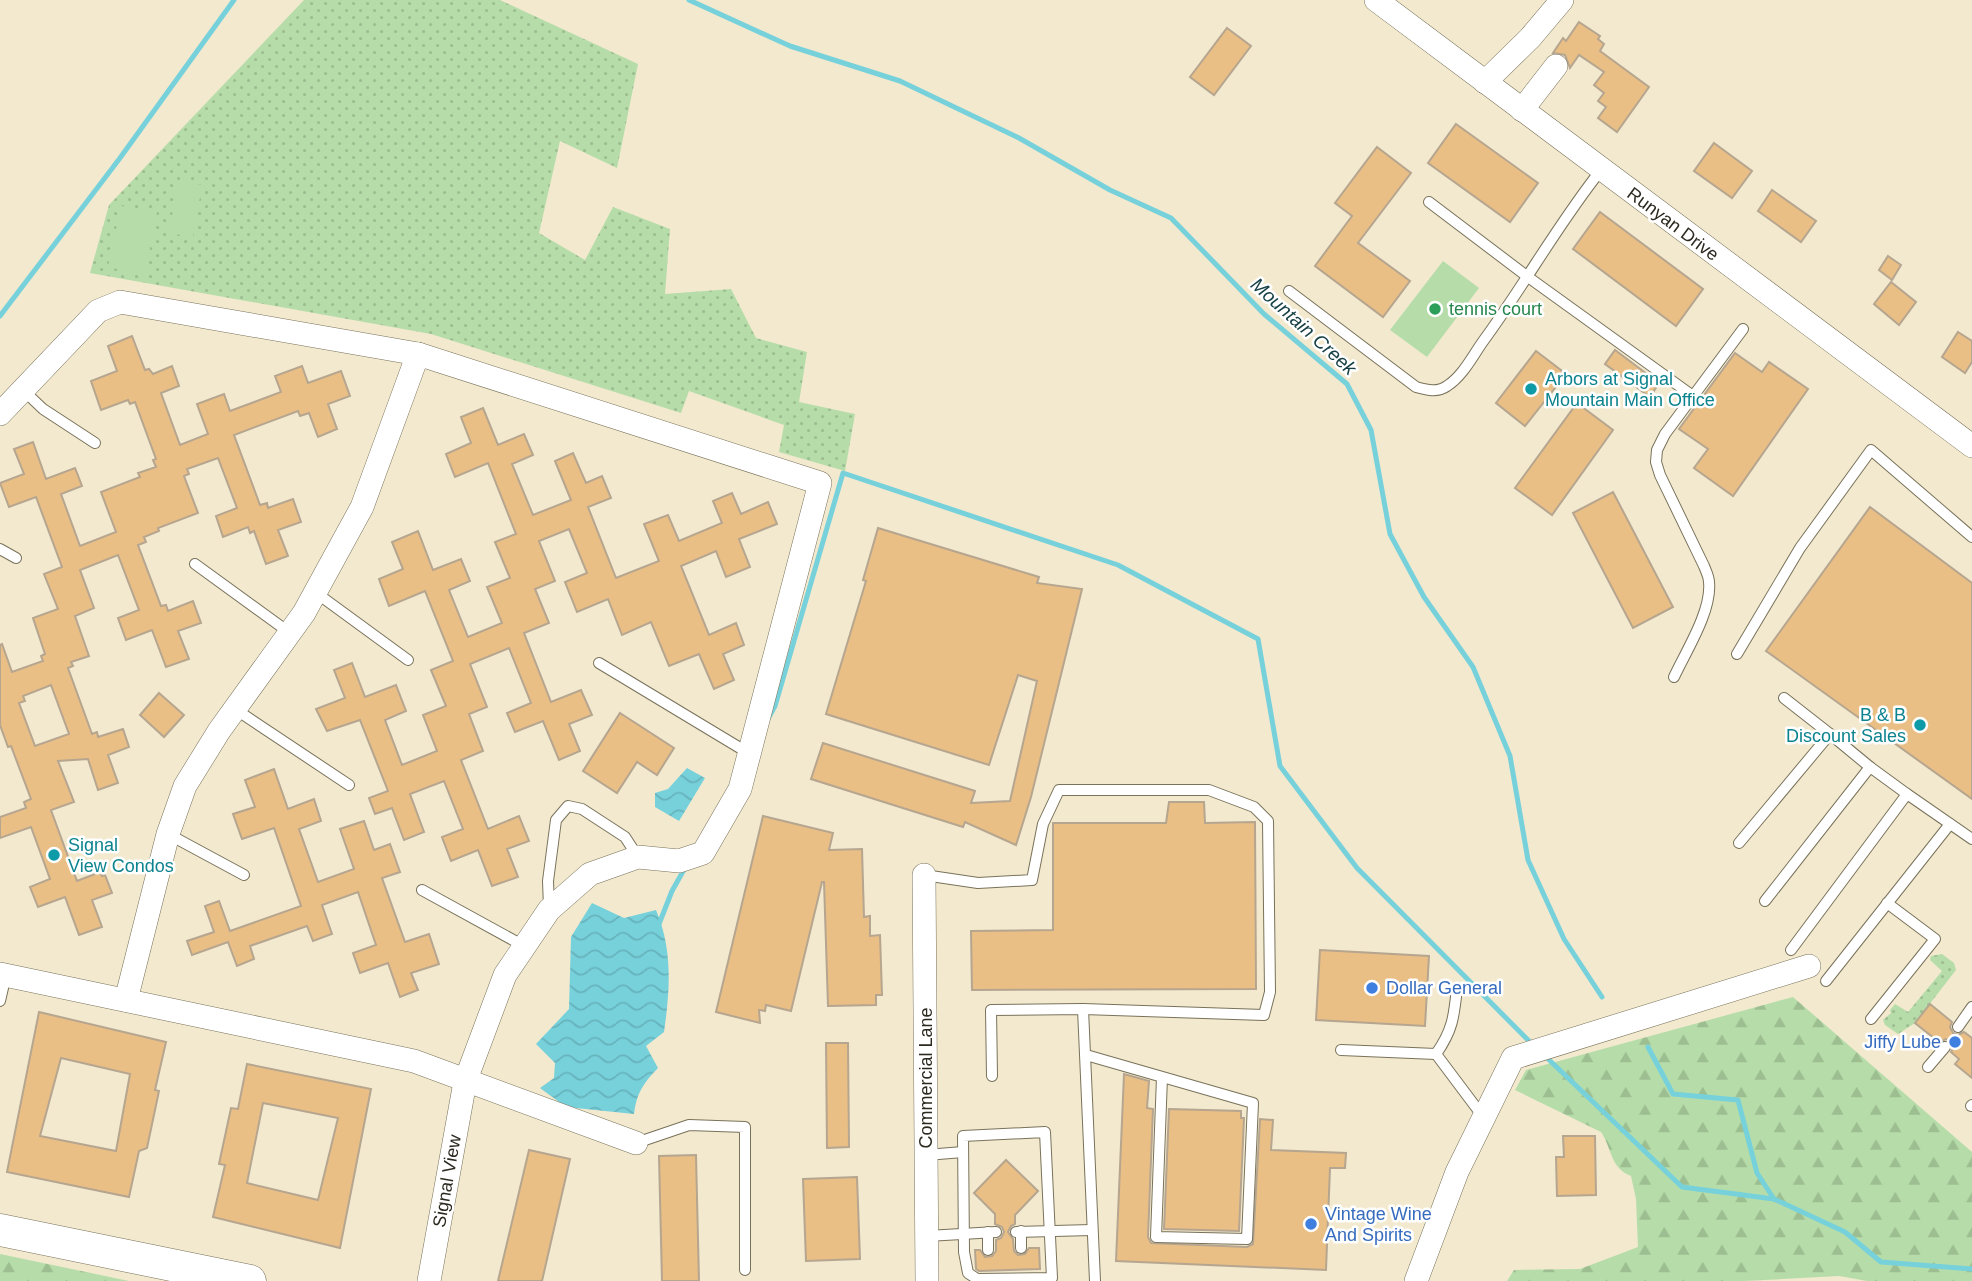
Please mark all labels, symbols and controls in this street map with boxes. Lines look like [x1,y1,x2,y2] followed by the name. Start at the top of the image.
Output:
[1623,183,1723,265] street label: Runyan Drive
[1247,274,1362,380] water label: Mountain Creek
[1449,299,1542,319] place label: tennis court
[1427,301,1443,317] marker: tennis court
[1545,369,1715,410] place label: Arbors at Signal Mountain Main Office
[1523,381,1539,397] marker: Arbors at Signal Mountain Main Office
[1786,705,1906,746] place label: B & B Discount Sales
[1912,717,1928,733] marker: B & B Discount Sales
[68,835,174,876] place label: Signal View Condos
[46,847,62,863] marker: Signal View Condos
[1386,978,1502,998] place label: Dollar General
[1364,980,1380,996] marker: Dollar General
[916,1007,936,1149] street label: Commercial Lane
[1864,1032,1941,1052] place label: Jiffy Lube
[1947,1034,1963,1050] marker: Jiffy Lube
[429,1132,465,1229] street label: Signal View
[1325,1204,1432,1245] place label: Vintage Wine And Spirits
[1303,1216,1319,1232] marker: Vintage Wine And Spirits

